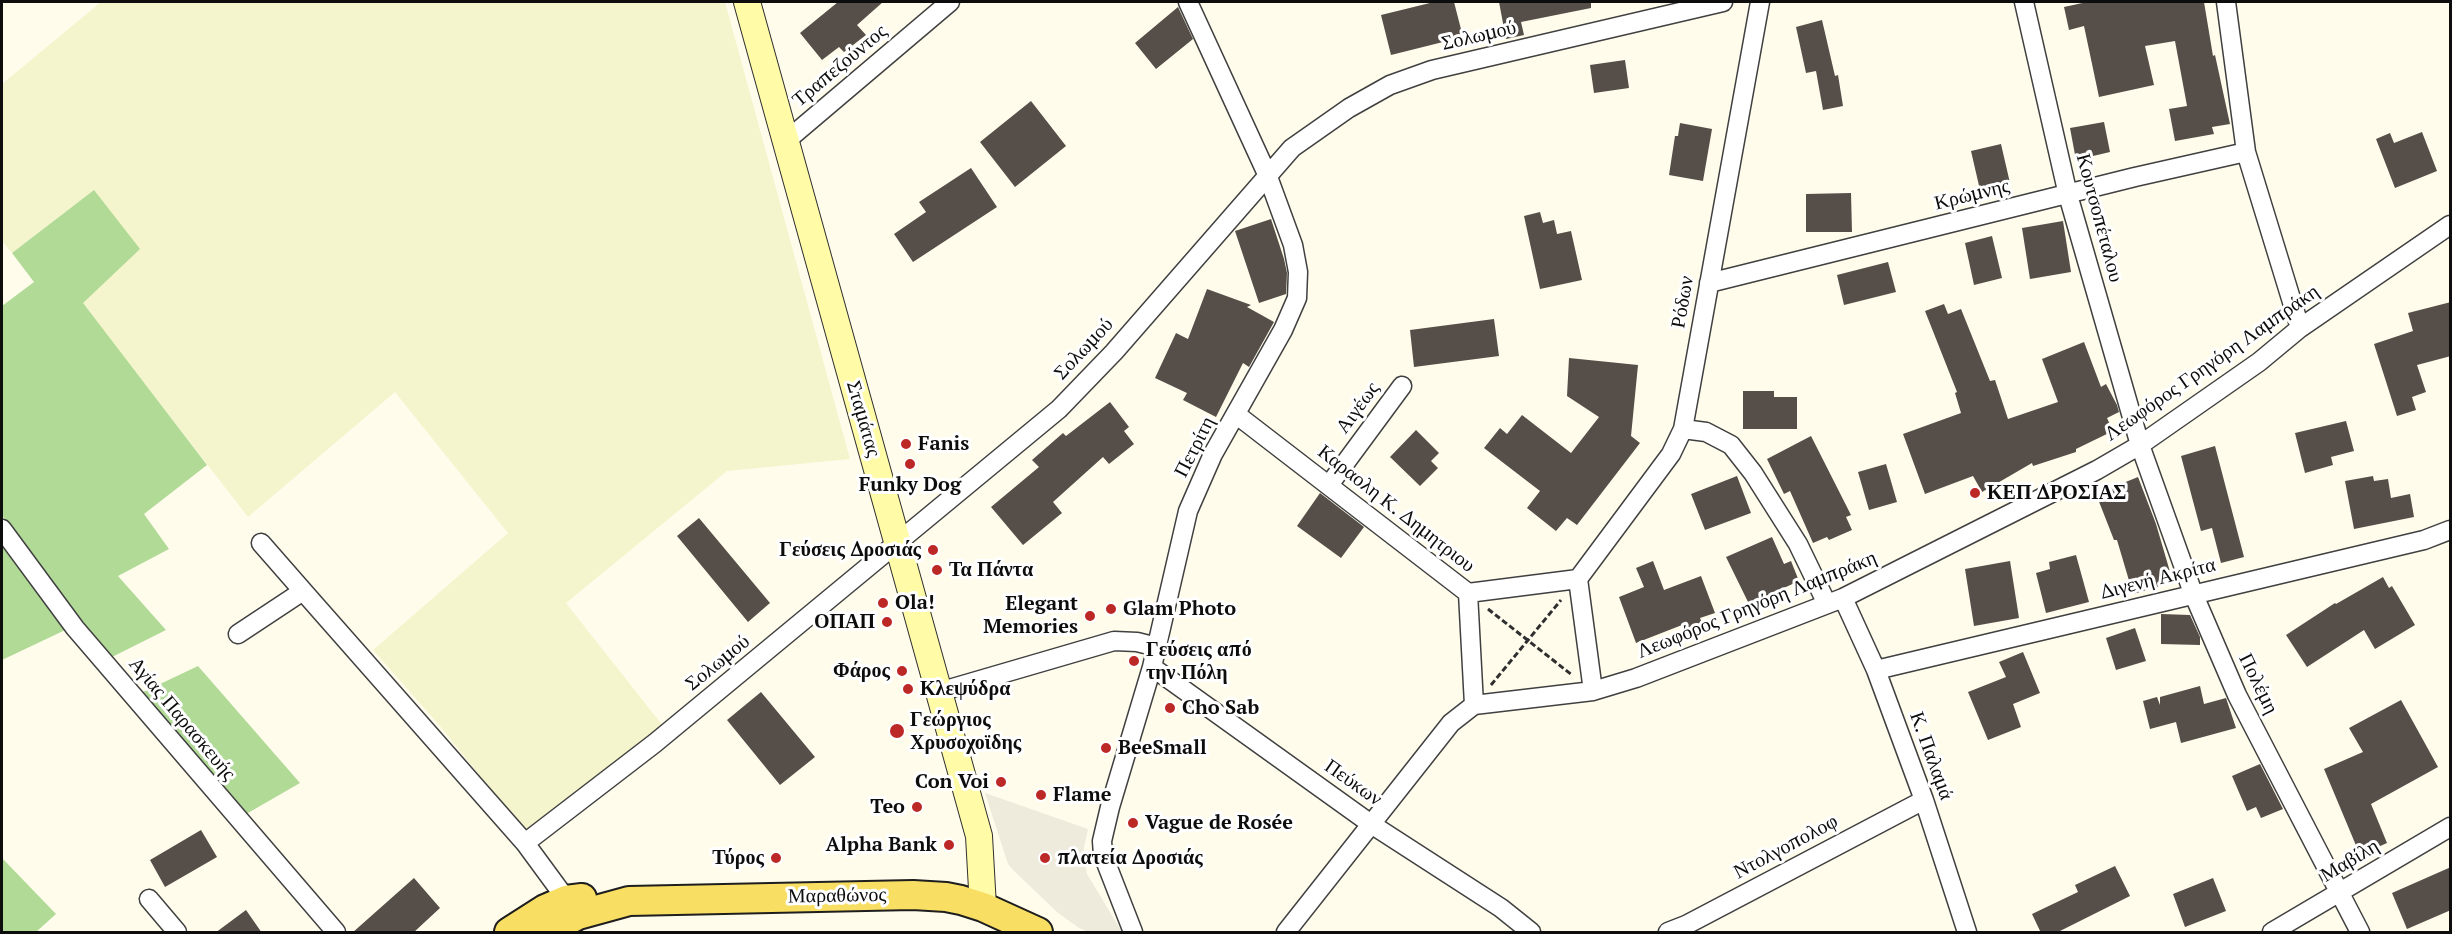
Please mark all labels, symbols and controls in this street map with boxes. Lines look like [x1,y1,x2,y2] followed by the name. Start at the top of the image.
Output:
[1439,16,1519,56] street label: Σολωμού
[788,20,892,112] street label: Τραπεζούντος
[2070,151,2128,285] street label: Κουτσοπέταλου
[1932,174,2012,216] street label: Κρώμνης
[1667,274,1699,330] street label: Ρόδων
[2100,280,2324,446] street label: Λεωφόρος Γρηγόρη Λαμπράκη
[1049,313,1119,385] street label: Σολωμού
[1331,377,1385,439] street label: Αιγέως
[841,378,885,460] street label: Σταμάτας
[1170,413,1220,481] street label: Πετρίτη
[918,432,969,456] place label: Fanis
[899,437,913,451] marker: Fanis
[1313,440,1479,578] street label: Καραολη Κ. Δημητριου
[903,457,917,471] marker: Funky Dog
[859,473,961,497] place label: Funky Dog
[1987,481,2126,505] place label: ΚΕΠ ΔΡΟΣΙΑΣ
[1968,486,1982,500] marker: ΚΕΠ ΔΡΟΣΙΑΣ
[779,538,921,562] place label: Γεύσεις Δροσιάς
[926,543,940,557] marker: Γεύσεις Δροσιάς
[1634,546,1880,664] street label: Λεωφόρος Γρηγόρη Λαμπράκη
[2098,553,2218,605] street label: Διγενή Ακρίτα
[949,558,1033,582] place label: Τα Πάντα
[930,563,944,577] marker: Τα Πάντα
[895,591,935,615] place label: Ola!
[983,592,1078,639] place label: Elegant Memories
[876,596,890,610] marker: Ola!
[1123,597,1236,621] place label: Glam Photo
[1104,602,1118,616] marker: Glam Photo
[1083,609,1097,623] marker: Elegant Memories
[814,610,875,634] place label: ΟΠΑΠ
[880,615,894,629] marker: ΟΠΑΠ
[681,630,755,696] street label: Σολωμού
[1146,638,1252,685] place label: Γεύσεις από την Πόλη
[2233,650,2283,718] street label: Πολέμη
[123,653,241,785] street label: Αγίας Παρασκευής
[1127,654,1141,668] marker: Γεύσεις από την Πόλη
[833,659,890,683] place label: Φάρος
[895,664,909,678] marker: Φάρος
[920,677,1010,701] place label: Κλεψύδρα
[901,682,915,696] marker: Κλεψύδρα
[1182,696,1259,720] place label: Cho Sab
[1163,701,1177,715] marker: Cho Sab
[910,708,1021,755] place label: Γεώργιος Χρυσοχοϊδης
[1904,709,1958,803] street label: Κ. Παλαμά
[888,722,906,740] marker: Γεώργιος Χρυσοχοϊδης
[1118,736,1207,760] place label: BeeSmall
[1099,741,1113,755] marker: BeeSmall
[1320,755,1386,811] street label: Πεύκων
[915,770,989,794] place label: Con Voi
[994,775,1008,789] marker: Con Voi
[1053,783,1111,807] place label: Flame
[1034,788,1048,802] marker: Flame
[870,795,905,819] place label: Teo
[910,800,924,814] marker: Teo
[1730,810,1842,884] street label: Ντολγοπολοφ
[1145,811,1293,835] place label: Vague de Rosée
[1126,816,1140,830] marker: Vague de Rosée
[826,833,937,857] place label: Alpha Bank
[2316,834,2384,888] street label: Μαβίλη
[942,838,956,852] marker: Alpha Bank
[712,846,764,870] place label: Τύρος
[1057,846,1203,870] place label: πλατεία Δροσιάς
[769,851,783,865] marker: Τύρος
[1038,851,1052,865] marker: πλατεία Δροσιάς
[788,883,886,909] street label: Μαραθώνος

